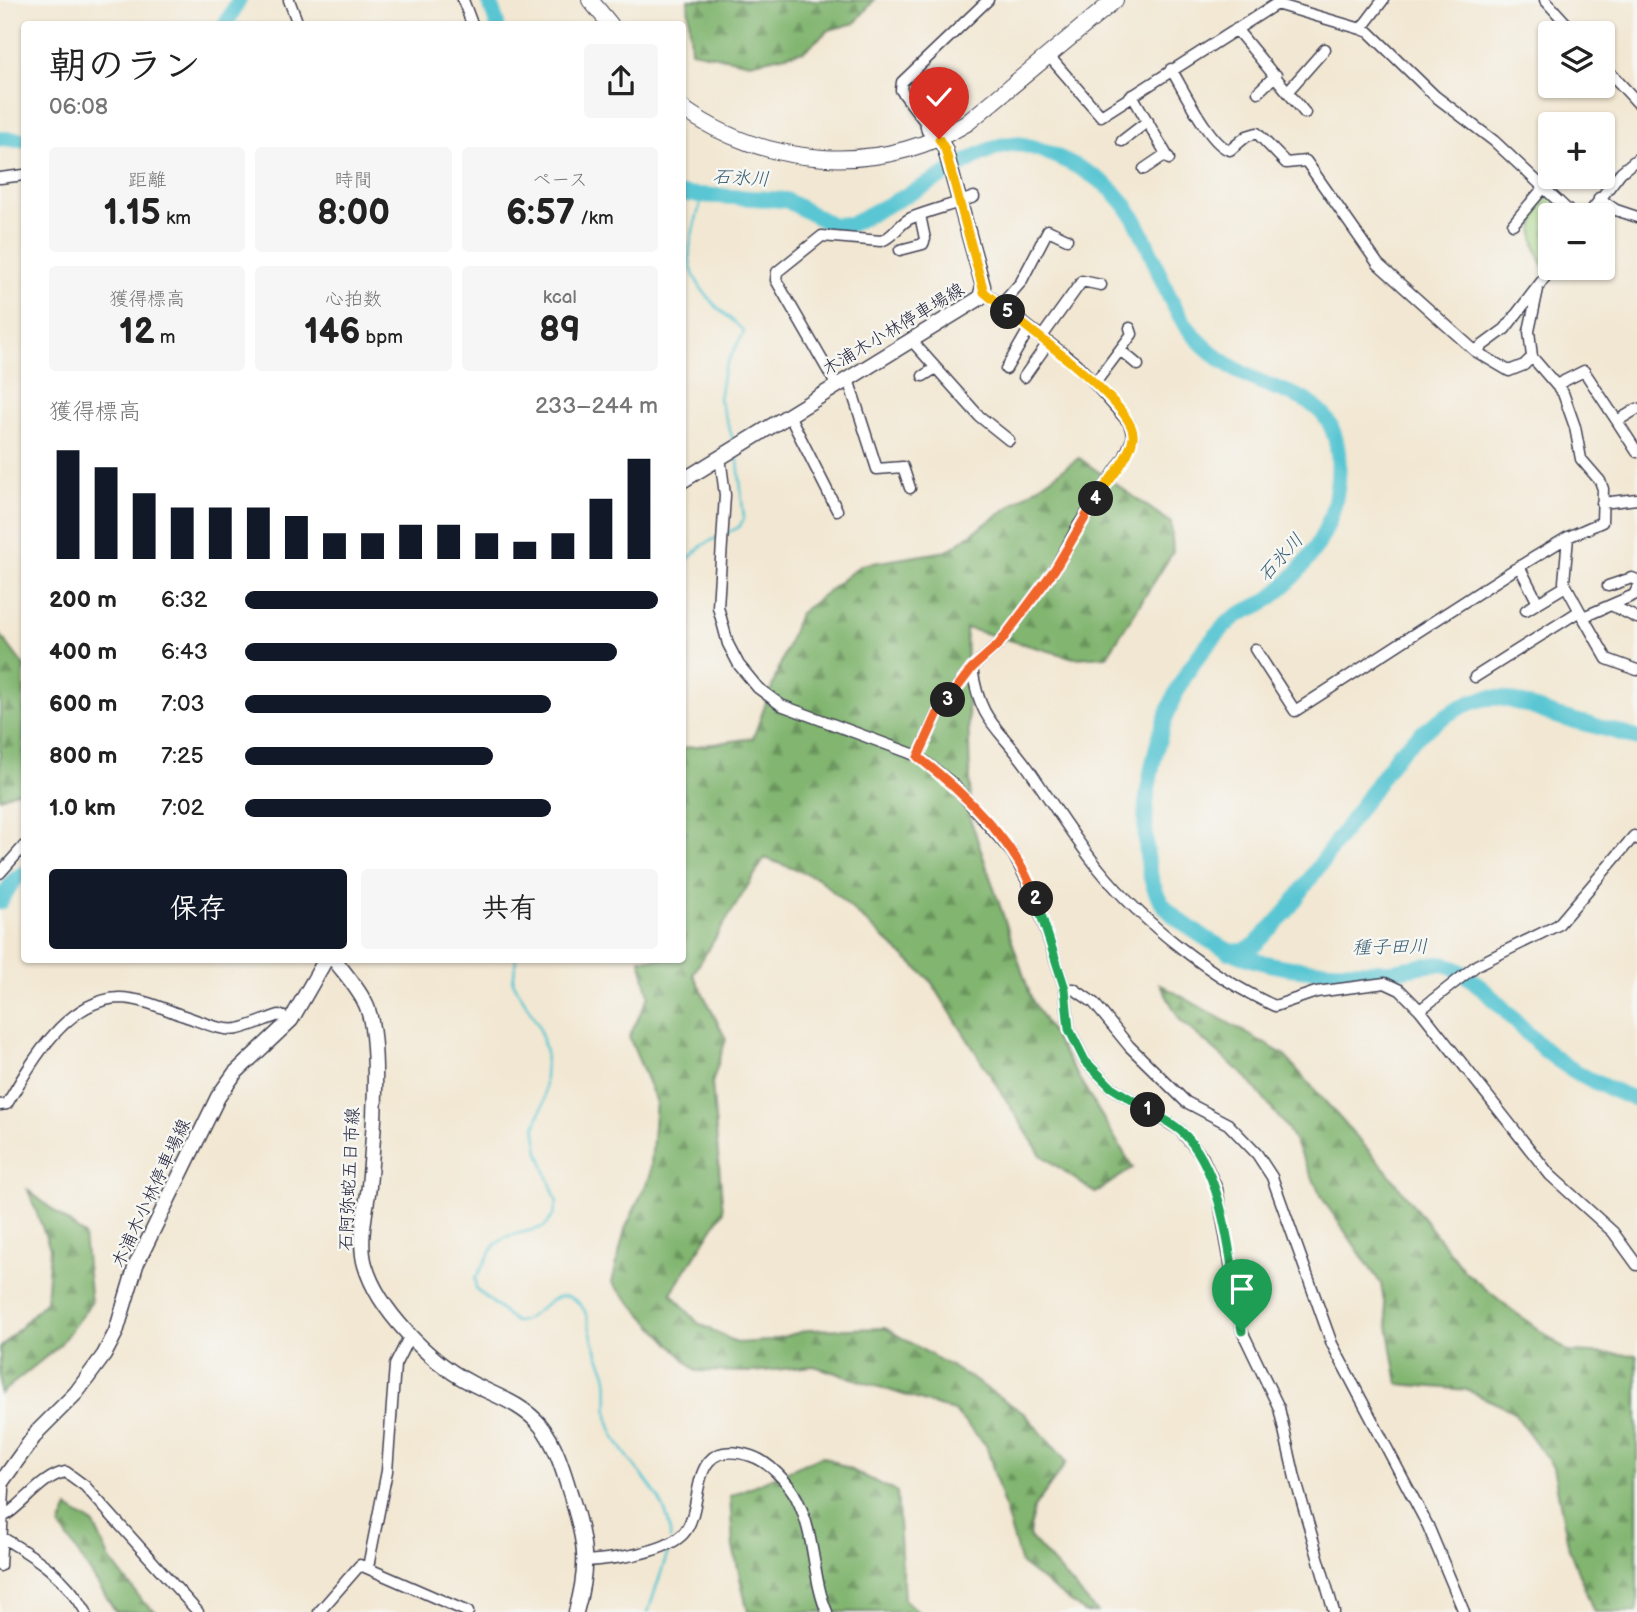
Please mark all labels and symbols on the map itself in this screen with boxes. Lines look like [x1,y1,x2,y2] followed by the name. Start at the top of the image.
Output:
[909,67,969,139] pin
[712,166,770,191] water label: 石氷川
[818,279,968,380] street label: 木浦木小林停車場線
[990,294,1026,330] pin: 5
[1078,482,1114,516] pin: 4
[1253,529,1309,587] water label: 石氷川
[930,682,965,718] pin: 3
[1018,881,1054,916] pin: 2
[1352,935,1428,960] water label: 種子田川
[1130,1092,1166,1128] pin: 1
[335,1107,364,1251] street label: 石阿弥蛇五日市線
[108,1115,195,1271] street label: 木浦木小林停車場線
[1212,1259,1272,1331] pin

